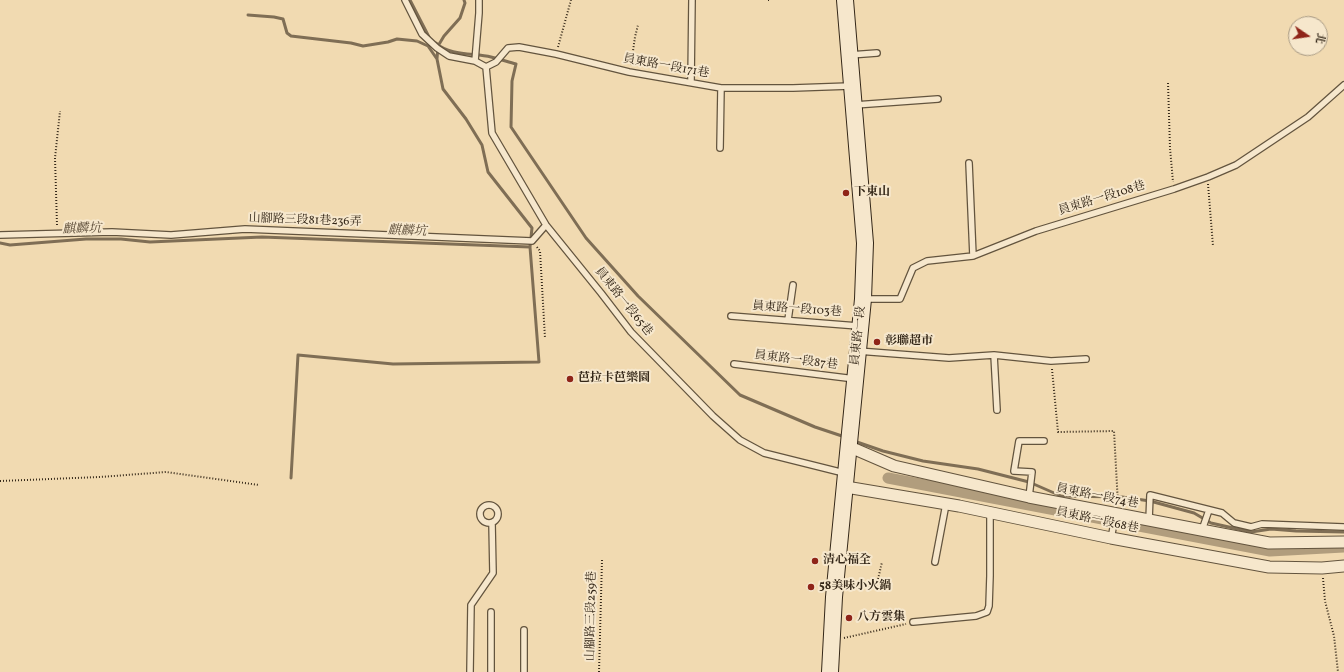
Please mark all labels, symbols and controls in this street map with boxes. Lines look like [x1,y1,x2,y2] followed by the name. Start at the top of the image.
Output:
[1288,16,1328,56] north arrow
[1311,32,1328,46] text: 北
[622,52,710,82] street label: 員東路一段171巷
[1057,179,1147,219] street label: 員東路一段108巷
[854,186,890,200] place label: 下東山
[841,188,851,198] marker: 下東山
[248,212,362,230] street label: 山腳路三段81巷236弄
[62,222,102,238] water label: 麒麟坑
[387,224,427,240] water label: 麒麟坑
[591,265,655,339] street label: 員東路一段65巷
[752,300,842,320] street label: 員東路一段103巷
[849,305,869,367] street label: 員東路一段
[885,335,933,349] place label: 彰聯超市
[872,337,882,347] marker: 彰聯超市
[753,349,839,373] street label: 員東路一段87巷
[578,372,650,386] place label: 芭拉卡芭樂園
[565,374,575,384] marker: 芭拉卡芭樂園
[1055,482,1139,512] street label: 員東路一段74巷
[1054,505,1140,537] street label: 員東路一段68巷
[823,554,871,568] place label: 清心福全
[810,556,820,566] marker: 清心福全
[584,571,600,661] street label: 山腳路三段259巷
[819,580,891,594] place label: 58美味小火鍋
[806,582,816,592] marker: 58美味小火鍋
[857,611,905,625] place label: 八方雲集
[844,613,854,623] marker: 八方雲集

